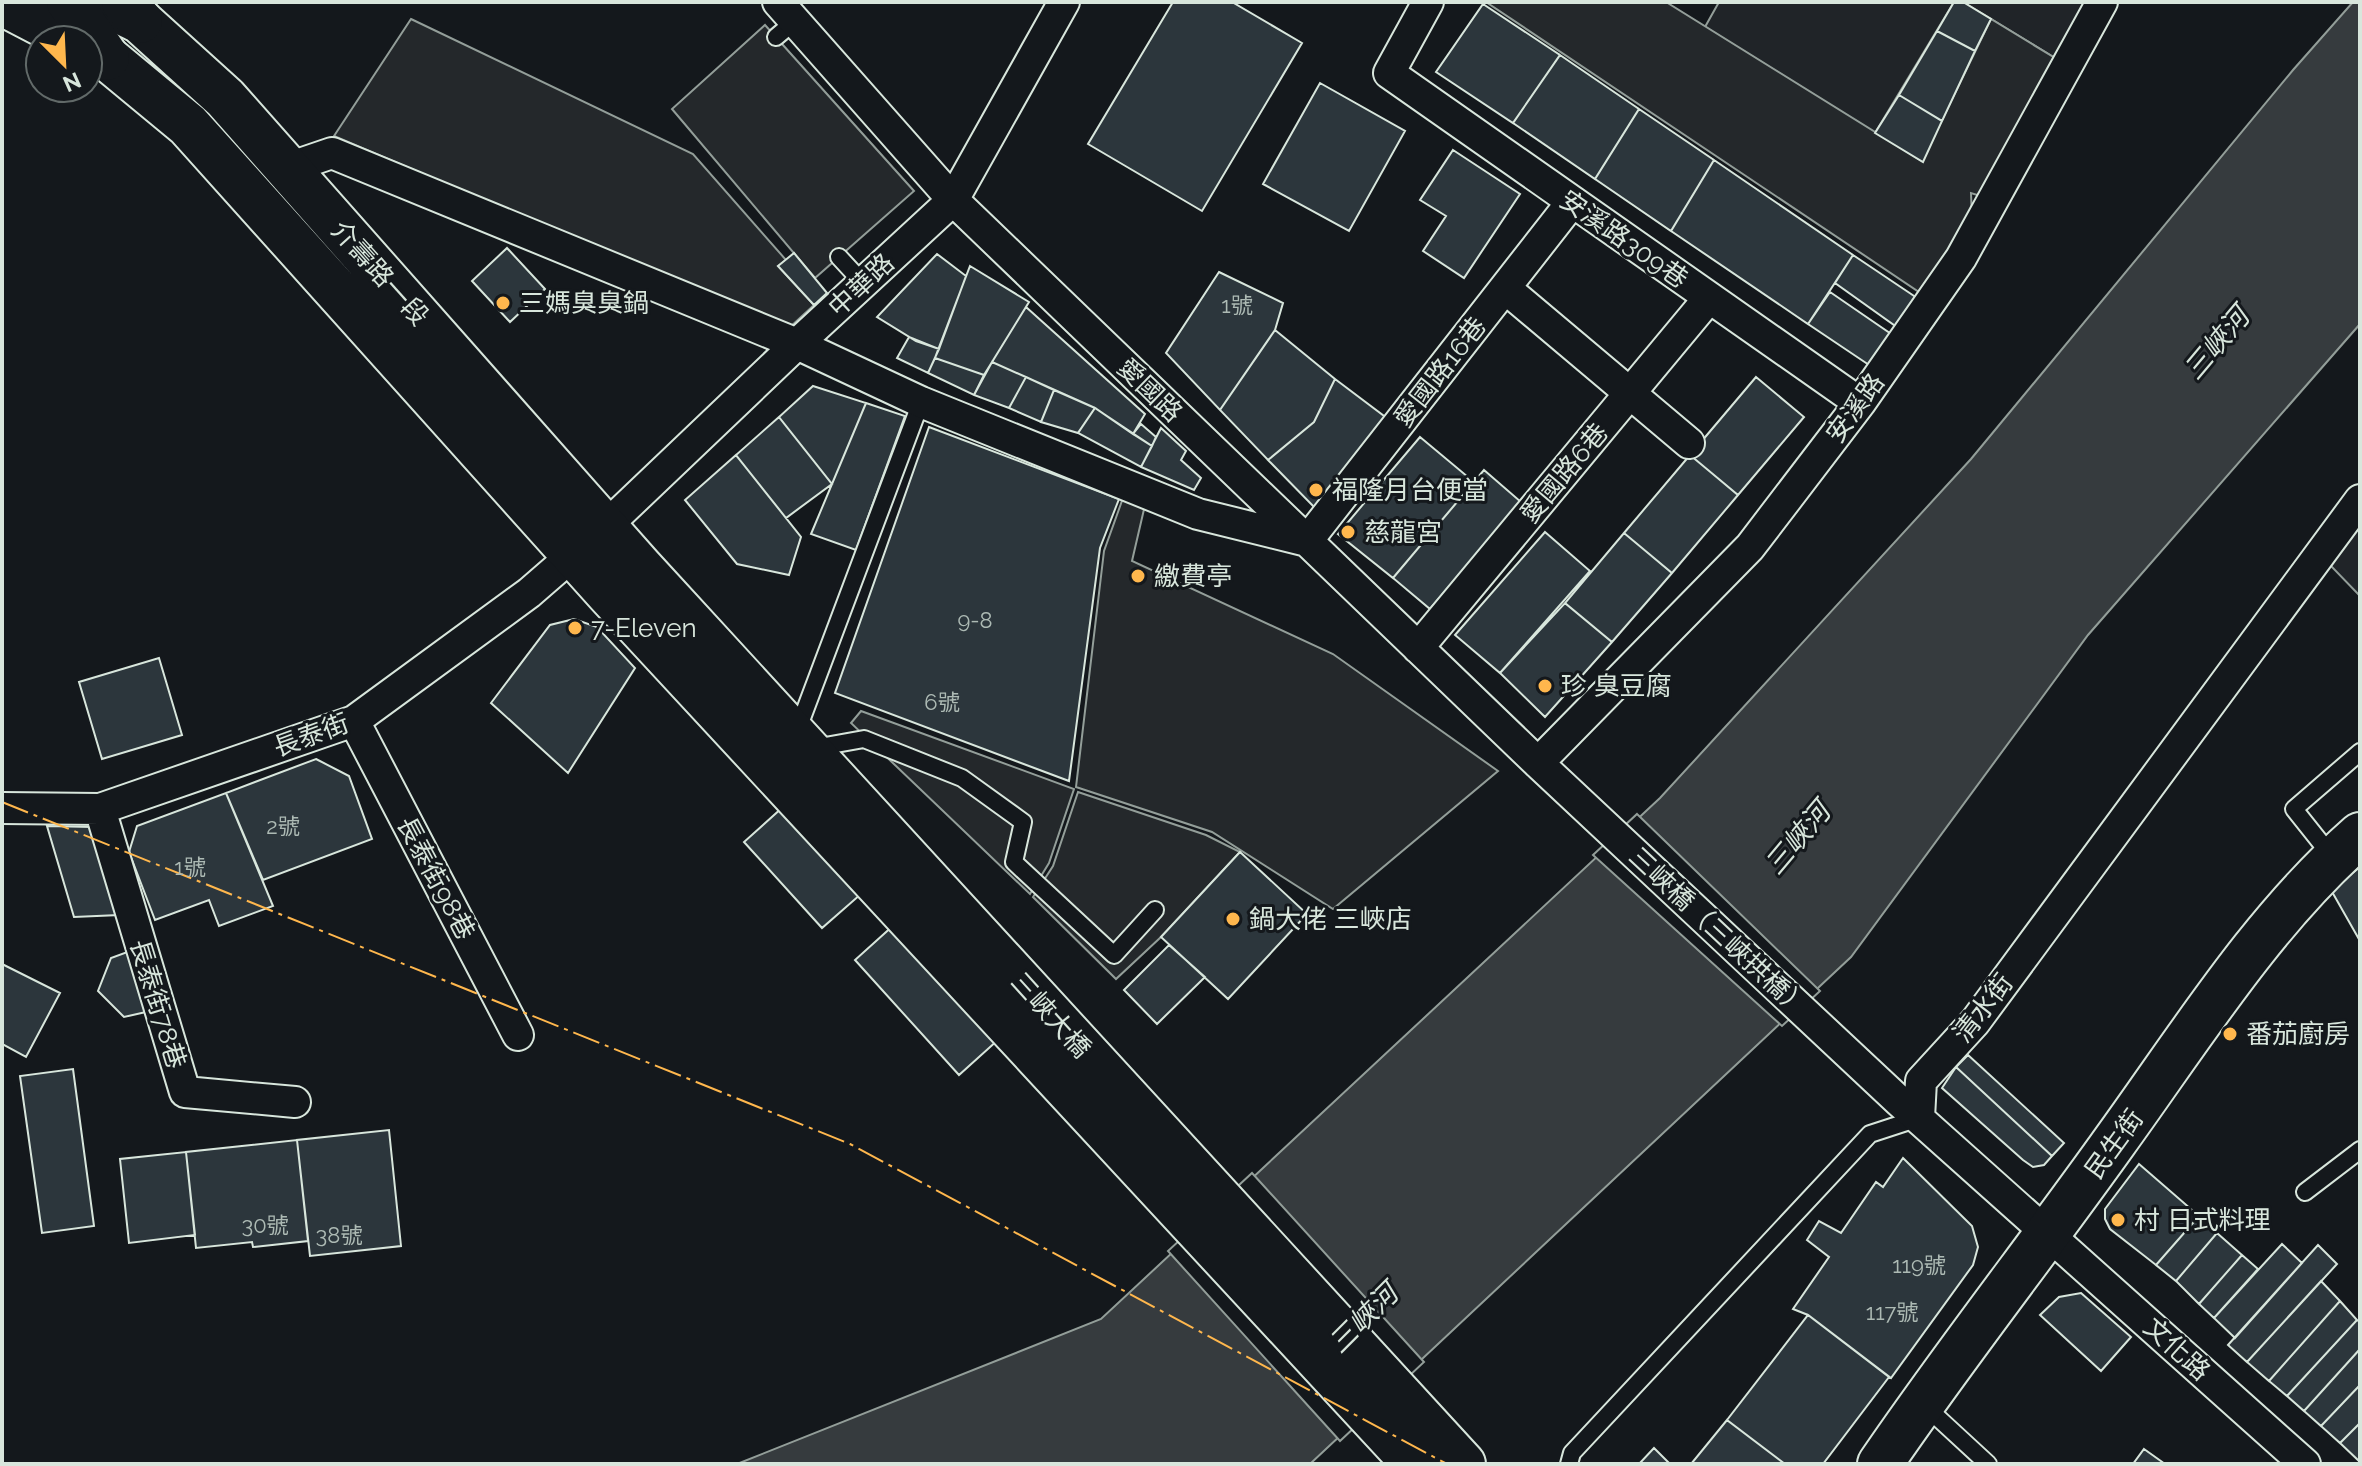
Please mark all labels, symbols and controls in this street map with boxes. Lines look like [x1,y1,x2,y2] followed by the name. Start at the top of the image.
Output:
[24,24,104,104] north arrow
[59,67,85,98] text: N
[1554,184,1694,294] street label: 安溪路309巷
[325,215,435,331] street label: 介壽路一段
[822,247,900,323] street label: 中華路
[519,288,649,318] place label: 三媽臭臭鍋
[1221,292,1253,318] house number: 1號
[494,294,512,312] marker: 三媽臭臭鍋
[2177,297,2259,386] water label: 三峽河
[1388,311,1492,433] street label: 愛國路16巷
[1112,352,1188,428] street label: 愛國路
[1820,368,1890,448] street label: 安溪路
[1514,418,1614,528] street label: 愛國路6巷
[1332,475,1488,505] place label: 福隆月台便當
[1307,481,1325,499] marker: 福隆月台便當
[1364,517,1442,547] place label: 慈龍宮
[1339,523,1357,541] marker: 慈龍宮
[1154,561,1232,591] place label: 繳費亭
[1129,567,1147,585] marker: 繳費亭
[957,607,993,633] house number: 9-8
[591,613,697,643] place label: 7-Eleven
[566,619,584,637] marker: 7-Eleven
[1561,671,1672,701] place label: 珍 臭豆腐
[1536,677,1554,695] marker: 珍 臭豆腐
[924,689,960,715] house number: 6號
[269,708,353,762] street label: 長泰街
[1758,792,1840,881] water label: 三峽河
[391,812,481,944] street label: 長泰街98巷
[266,813,300,839] house number: 2號
[1623,841,1815,1023] street label: 三峽橋（三峽拱橋）
[174,854,206,880] house number: 1號
[1249,904,1412,934] place label: 鍋大佬 三峽店
[1224,910,1242,928] marker: 鍋大佬 三峽店
[124,936,192,1072] street label: 長泰街78巷
[1005,966,1097,1064] street label: 三峽大橋
[1947,968,2019,1048] street label: 清水街
[2246,1019,2350,1049] place label: 番茄廚房
[2221,1025,2239,1043] marker: 番茄廚房
[2079,1104,2149,1184] street label: 民生街
[2134,1205,2271,1235] place label: 村 日式料理
[2109,1211,2127,1229] marker: 村 日式料理
[241,1212,289,1238] house number: 30號
[316,1222,362,1248] house number: 38號
[1892,1252,1946,1278] house number: 119號
[1322,1273,1408,1360] water label: 三峽河
[1866,1299,1918,1325] house number: 117號
[2138,1312,2216,1386] street label: 文化路

